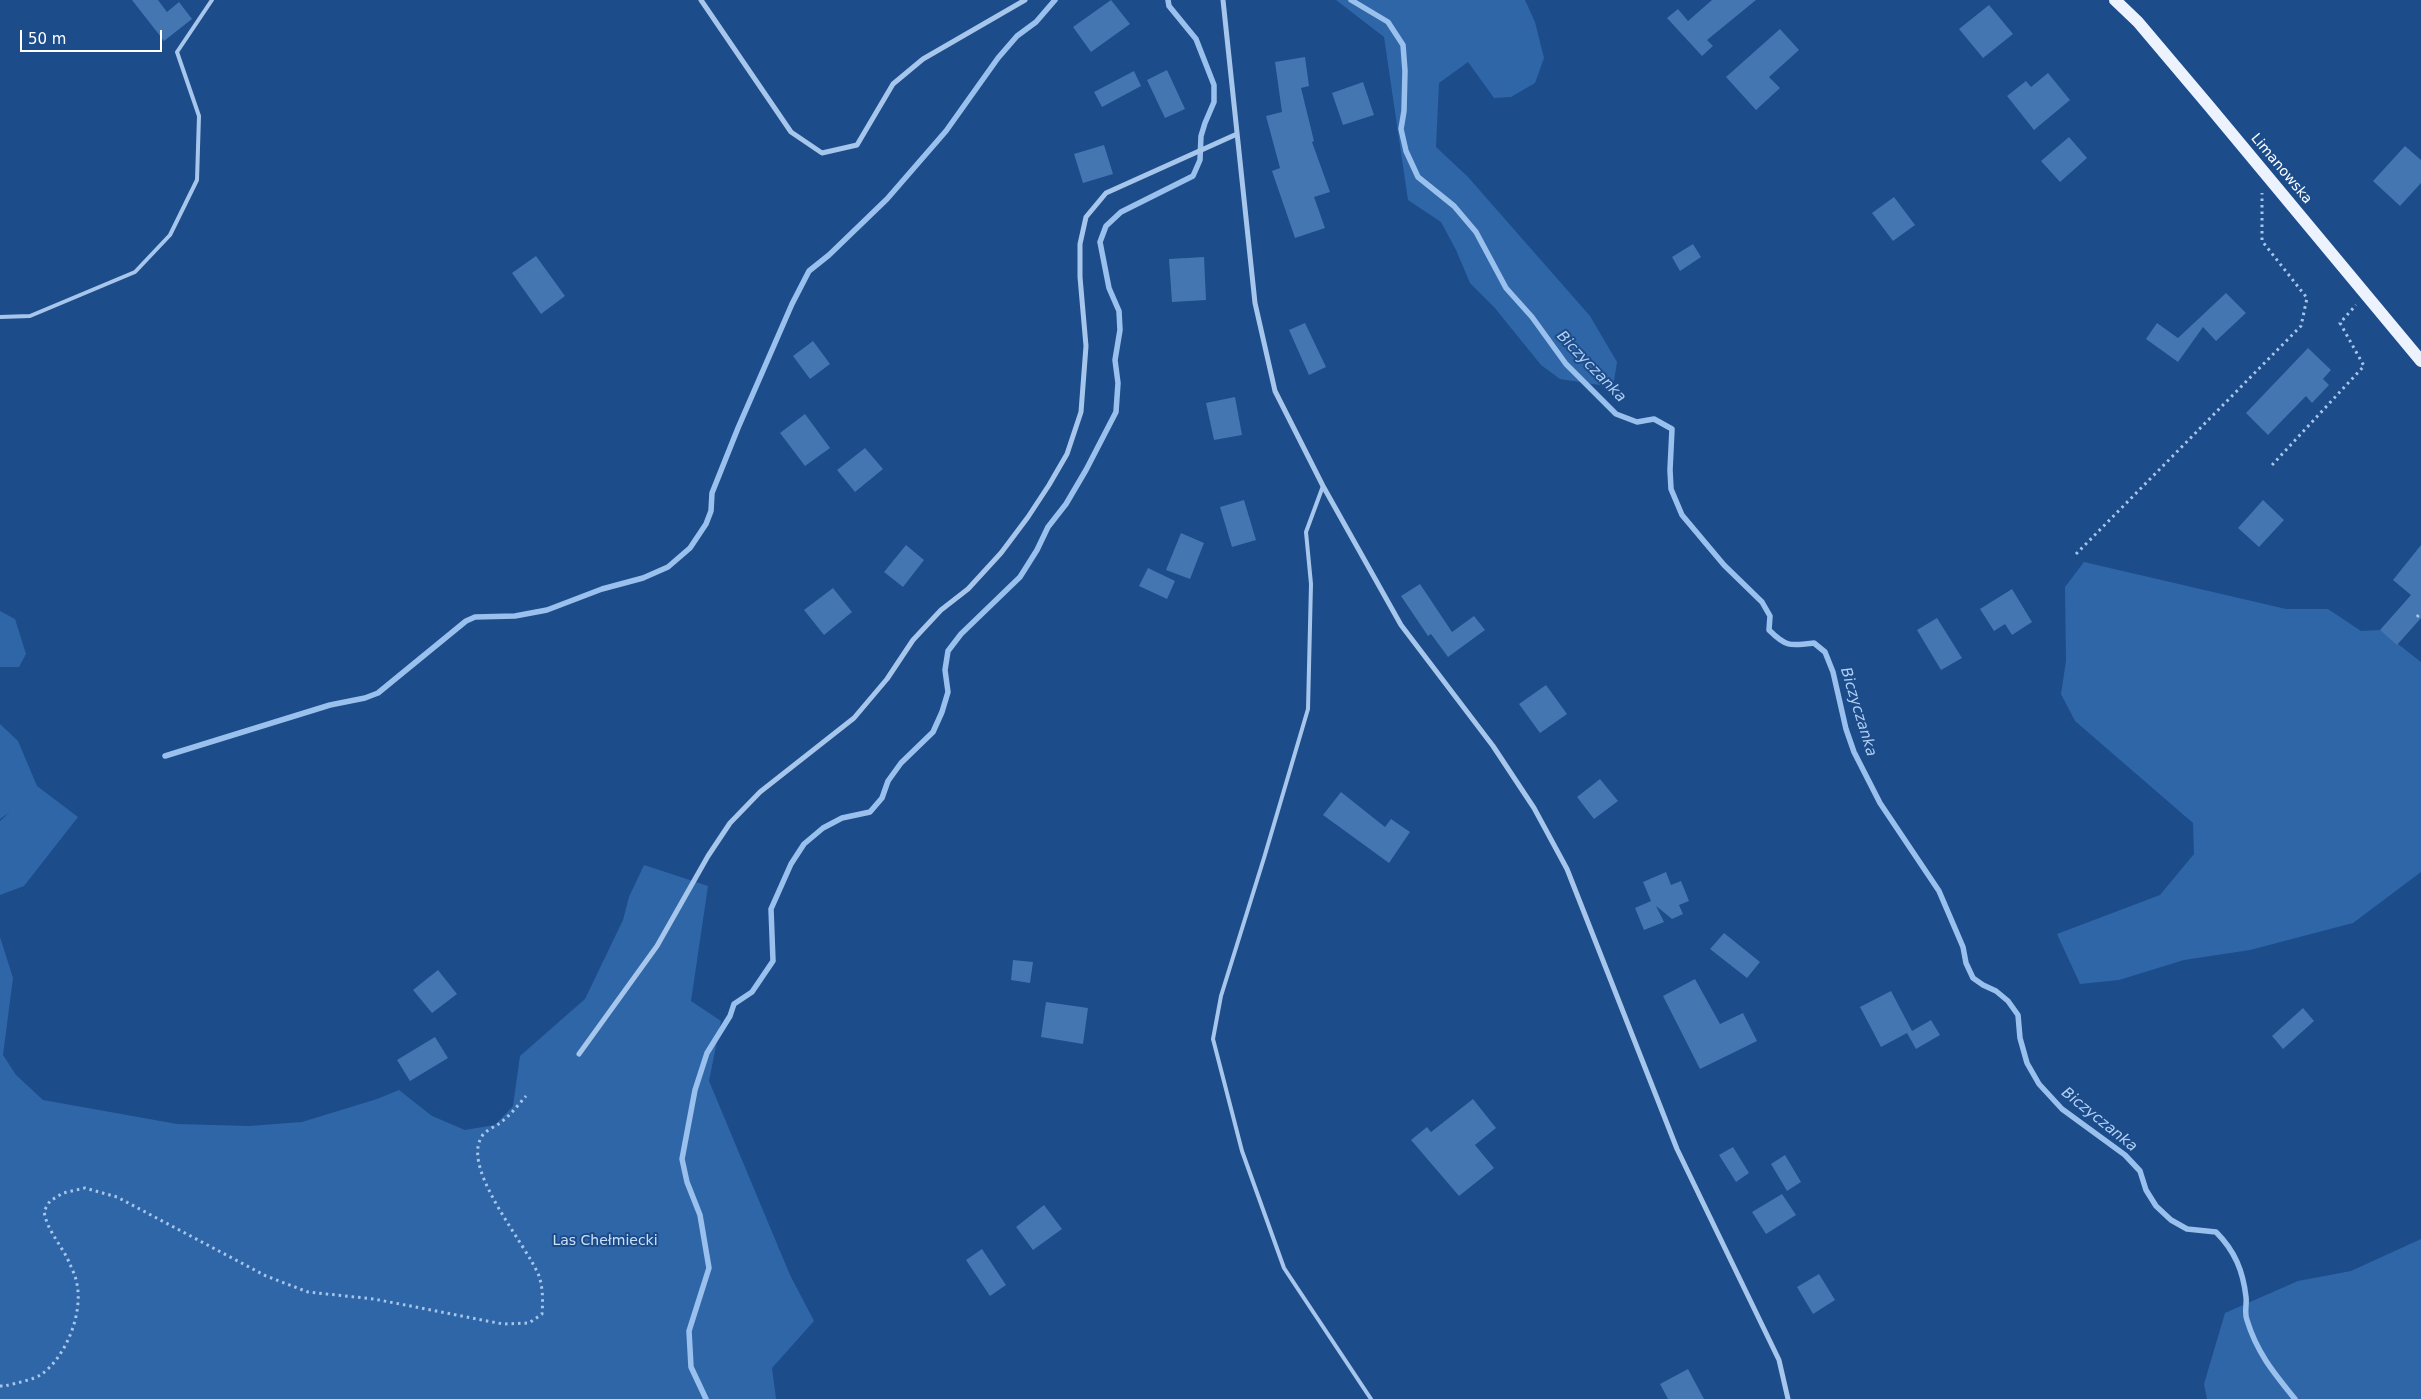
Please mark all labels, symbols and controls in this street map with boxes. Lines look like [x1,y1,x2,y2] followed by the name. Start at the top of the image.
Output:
[22,20,165,52] scale bar
[28,30,66,48] text: 50 m
[2247,130,2315,208] street label: Limanowska
[1553,328,1629,406] water label: Biczyczanka
[1836,665,1880,759] water label: Biczyczanka
[2058,1084,2140,1156] water label: Biczyczanka
[552,1233,658,1249] park label: Las Chełmiecki

